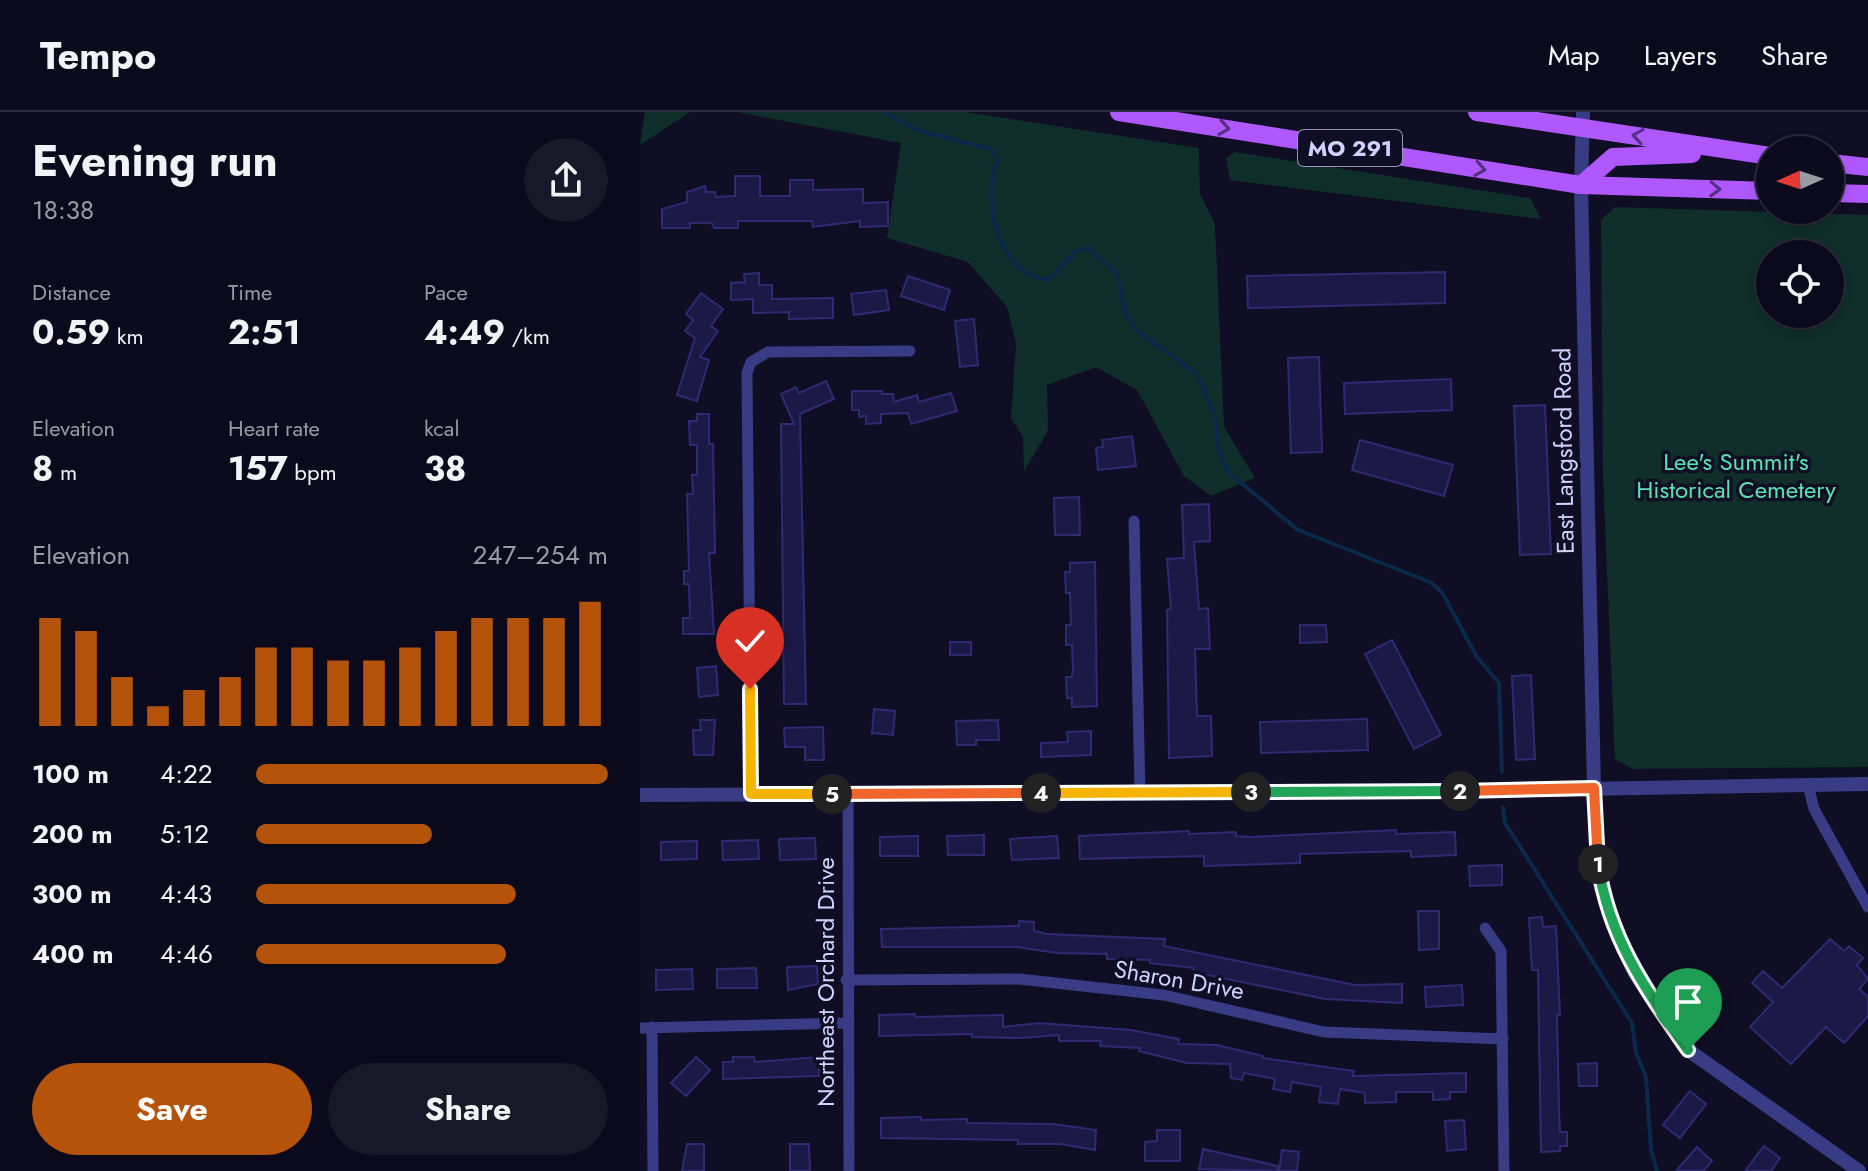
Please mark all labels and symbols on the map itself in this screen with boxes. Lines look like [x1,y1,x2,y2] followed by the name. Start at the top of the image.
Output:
[1217,119,1230,136] one-way arrow
[1631,129,1644,146] one-way arrow
[1298,130,1402,166] road number: MO 291
[1756,136,1844,224] north arrow
[1474,160,1487,177] one-way arrow
[1709,181,1722,198] one-way arrow
[1544,347,1583,555] street label: East Langsford Road
[1636,444,1836,507] park label: Lee's Summit's Historical Cemetery
[716,607,784,689] pin
[1440,771,1480,811] pin: 2
[1231,772,1271,812] pin: 3
[1021,773,1061,813] pin: 4
[812,774,852,814] pin: 5
[1578,844,1618,884] pin: 1
[808,857,843,1107] street label: Northeast Orchard Drive
[1111,951,1247,1008] street label: Sharon Drive
[1654,968,1722,1050] pin

